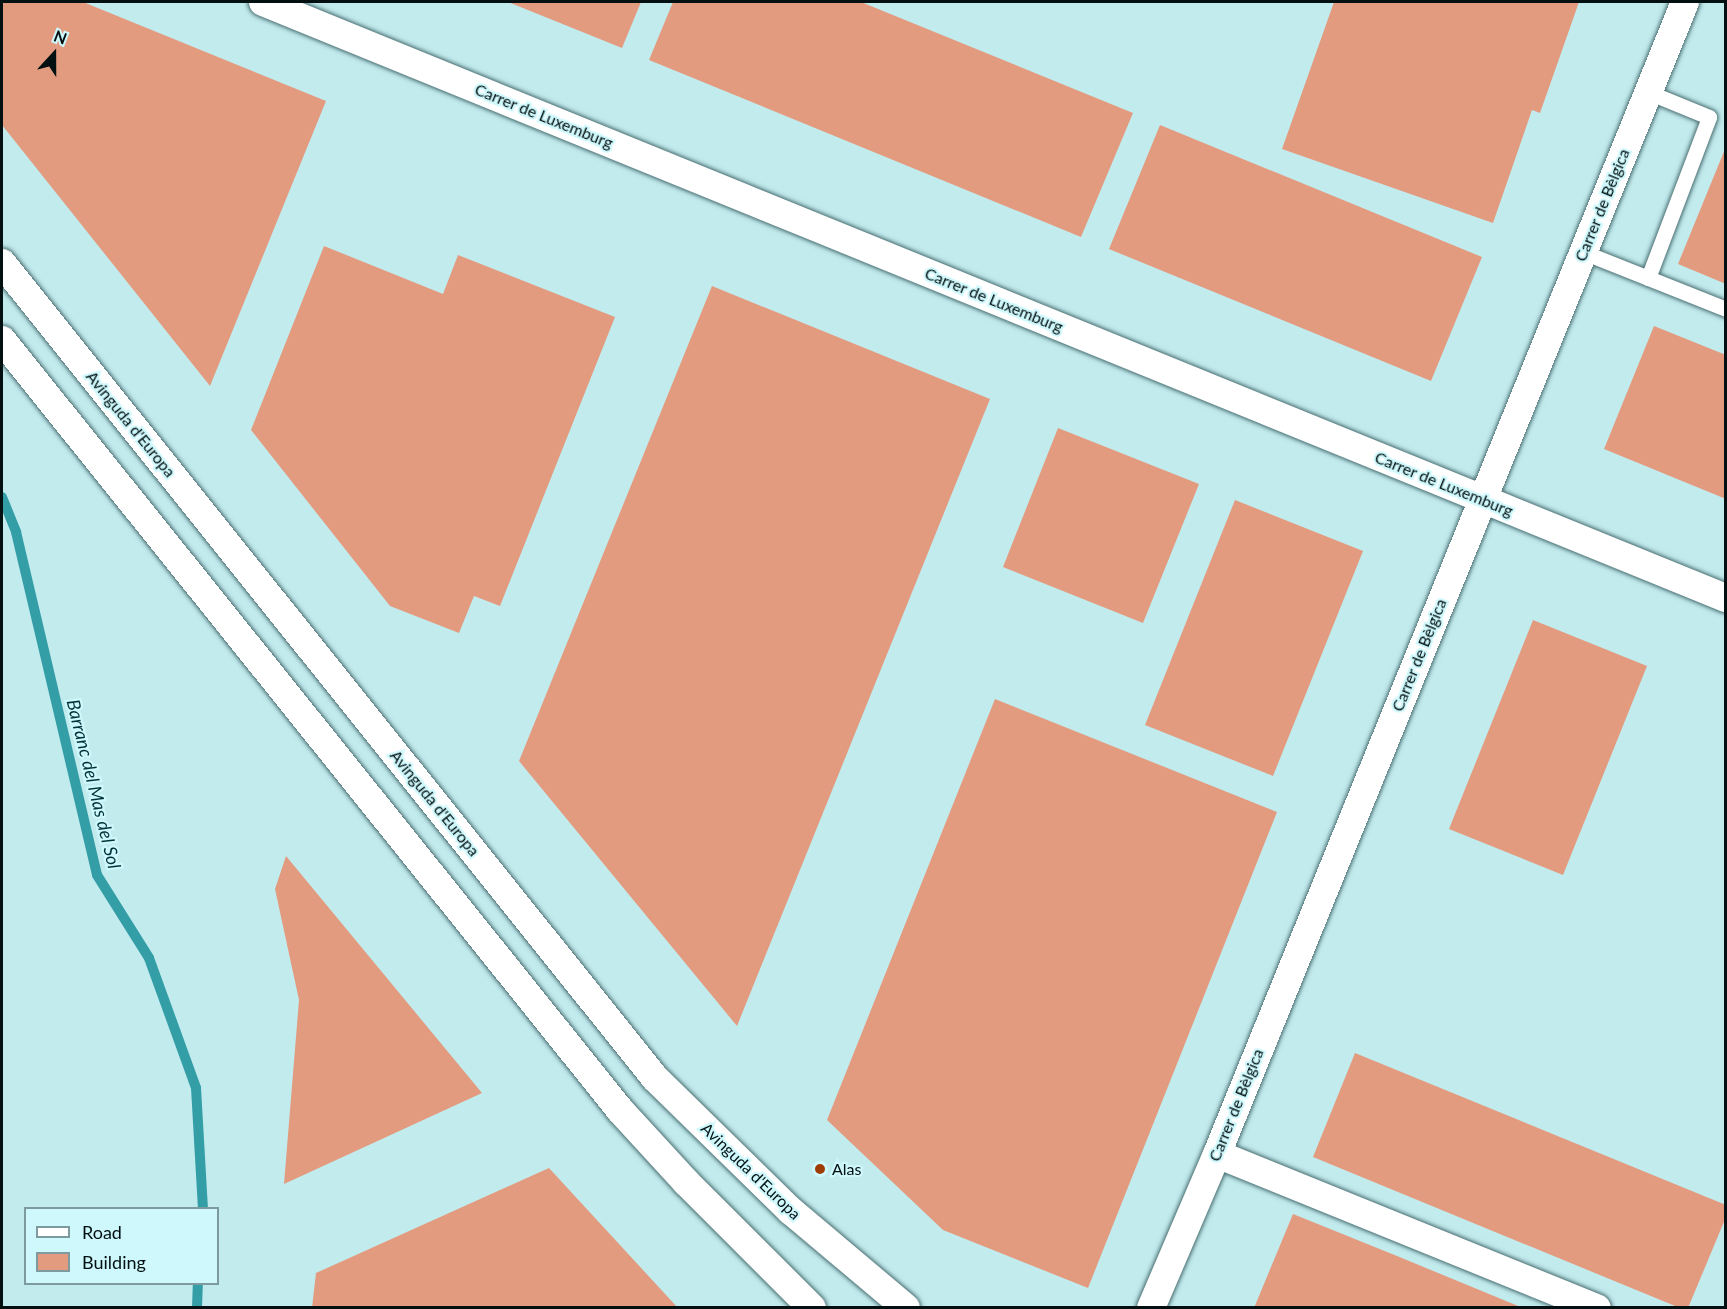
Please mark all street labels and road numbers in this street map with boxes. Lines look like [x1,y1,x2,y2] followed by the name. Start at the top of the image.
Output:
[472,79,616,153] street label: Carrer de Luxemburg
[1571,146,1633,264] street label: Carrer de Bèlgica
[922,263,1066,337] street label: Carrer de Luxemburg
[82,367,180,481] street label: Avinguda d'Europa
[1372,447,1516,521] street label: Carrer de Luxemburg
[1388,596,1450,714] street label: Carrer de Bèlgica
[386,746,484,860] street label: Avinguda d'Europa
[1205,1046,1267,1164] street label: Carrer de Bèlgica
[697,1119,805,1223] street label: Avinguda d'Europa

